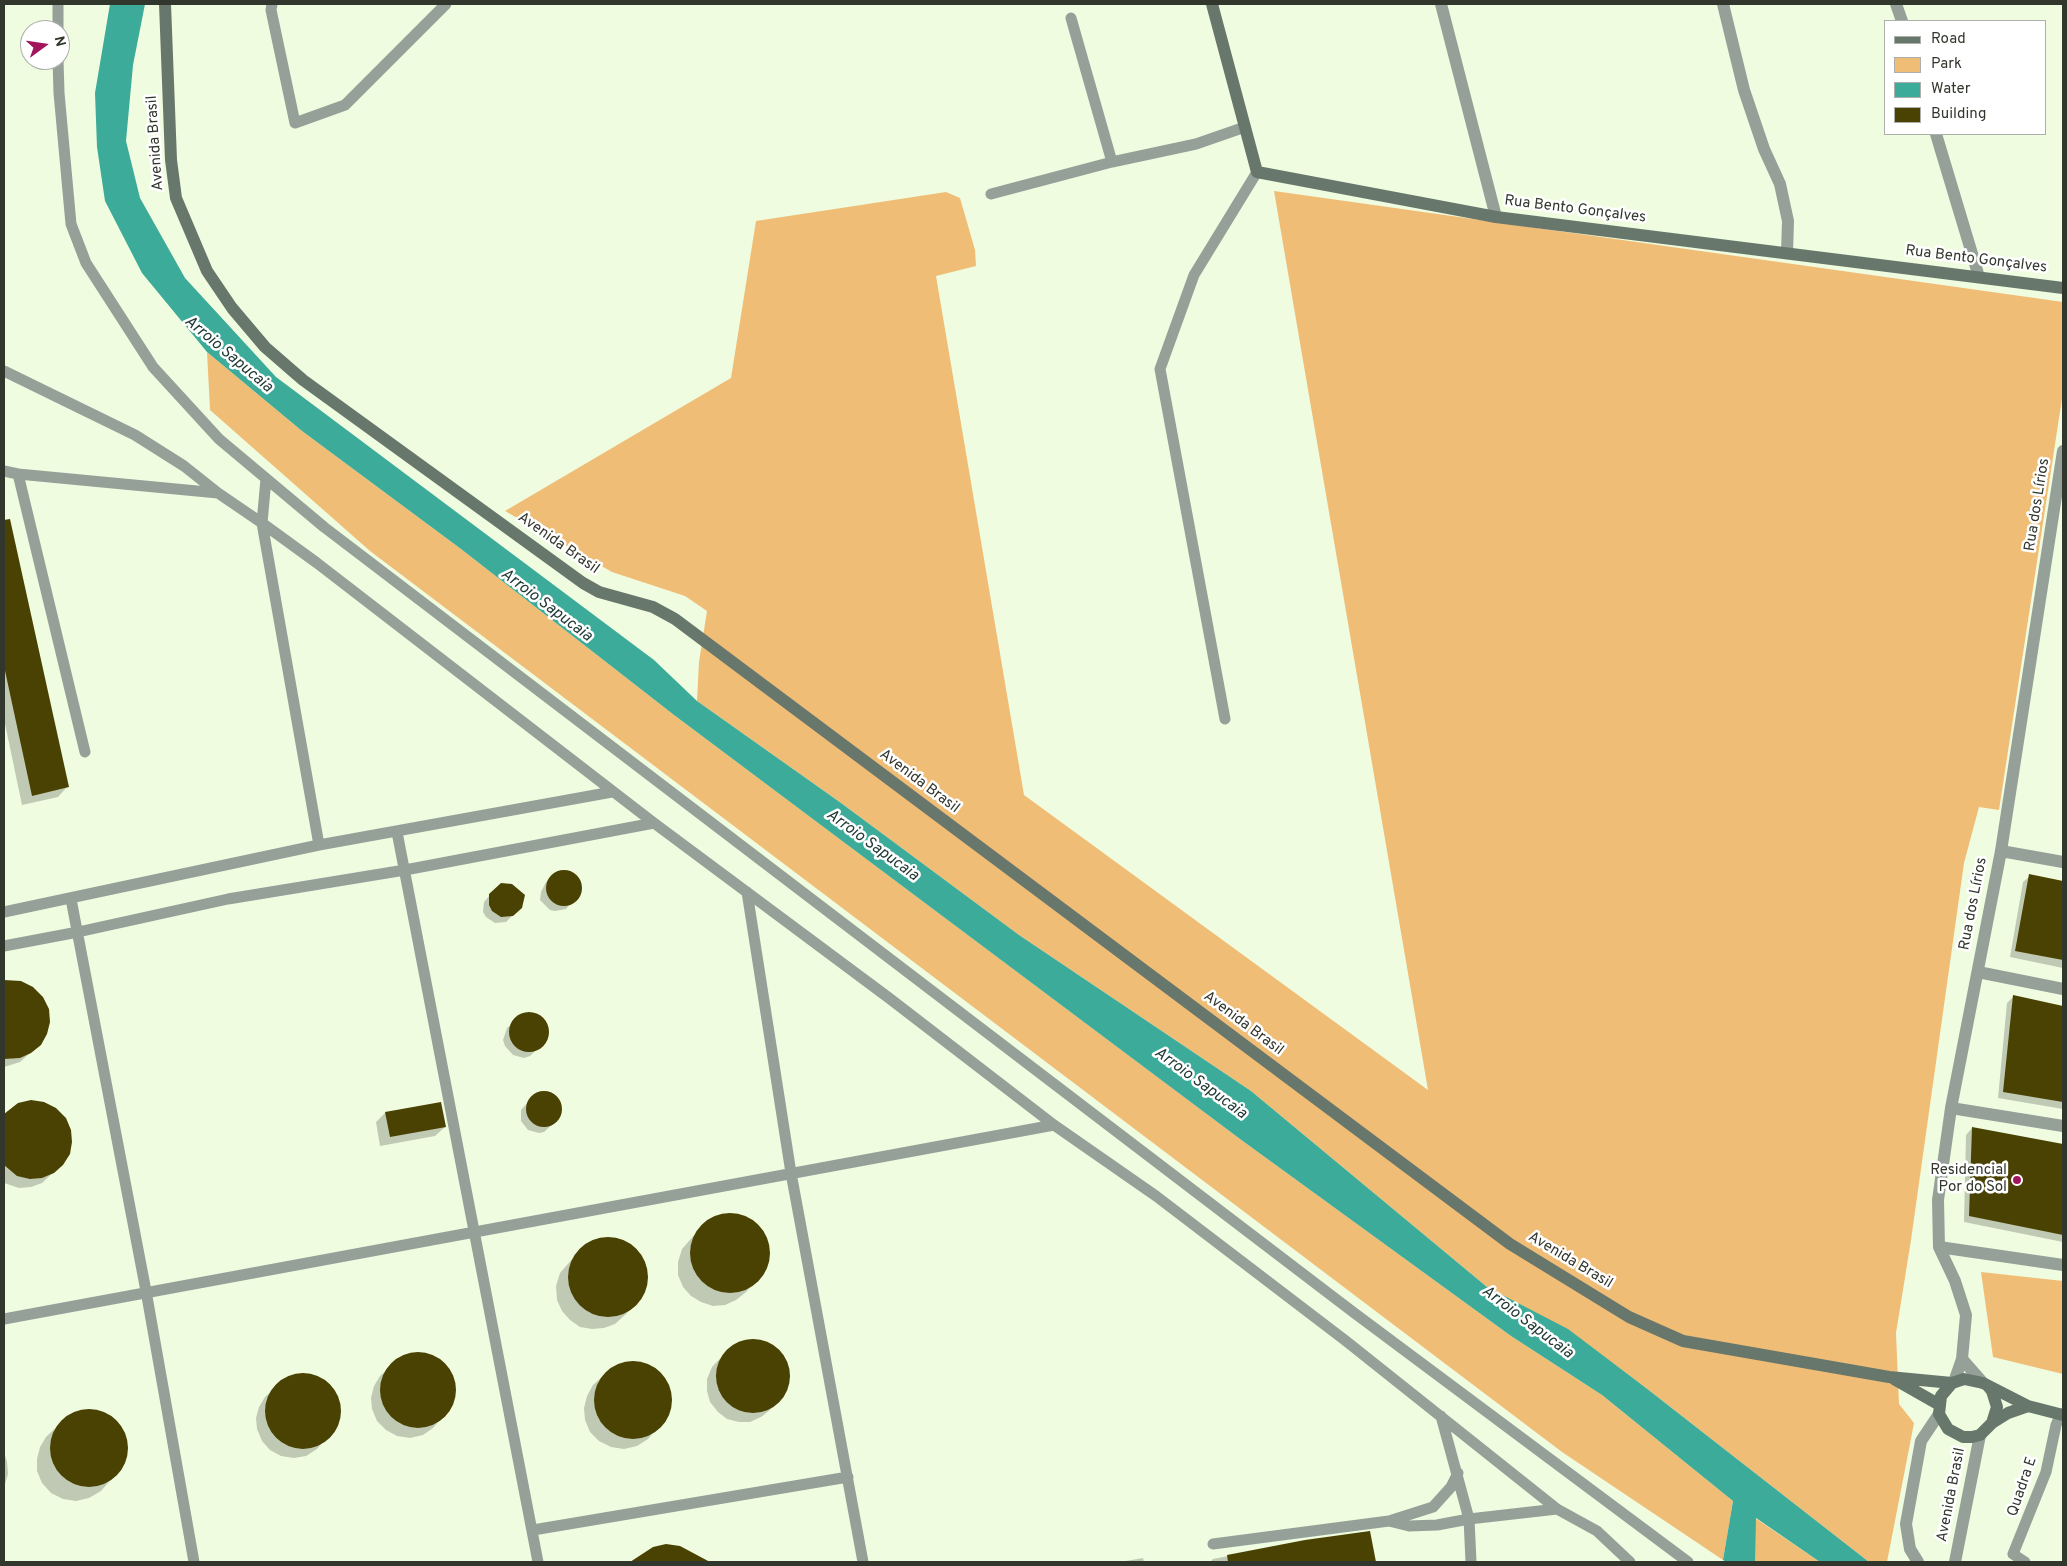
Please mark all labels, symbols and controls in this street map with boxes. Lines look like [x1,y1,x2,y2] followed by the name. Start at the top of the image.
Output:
[20,20,70,70] north arrow
[1884,20,2047,135] legend
[1931,30,1966,49] text: Road
[50,35,69,48] text: N
[1931,55,1962,74] text: Park
[1931,80,1970,99] text: Water
[144,95,168,191] street label: Avenida Brasil
[1931,105,1986,124] text: Building
[1503,192,1647,228] street label: Rua Bento Gonçalves
[1904,242,2048,278] street label: Rua Bento Gonçalves
[180,312,276,398] water label: Arroio Sapucaia
[2022,457,2054,553] street label: Rua dos Lírios
[514,509,602,579] street label: Avenida Brasil
[496,565,596,647] water label: Arroio Sapucaia
[875,746,963,818] street label: Avenida Brasil
[822,806,922,886] water label: Arroio Sapucaia
[1956,856,1992,952] street label: Rua dos Lírios
[1199,988,1287,1060] street label: Avenida Brasil
[1150,1044,1250,1124] water label: Arroio Sapucaia
[1930,1162,2007,1197] place label: Residencial Por do Sol
[2011,1174,2023,1186] marker: Residencial Por do Sol
[1524,1229,1616,1293] street label: Avenida Brasil
[1477,1282,1577,1364] water label: Arroio Sapucaia
[1934,1446,1970,1544] street label: Avenida Brasil
[2004,1455,2042,1519] street label: Quadra E

